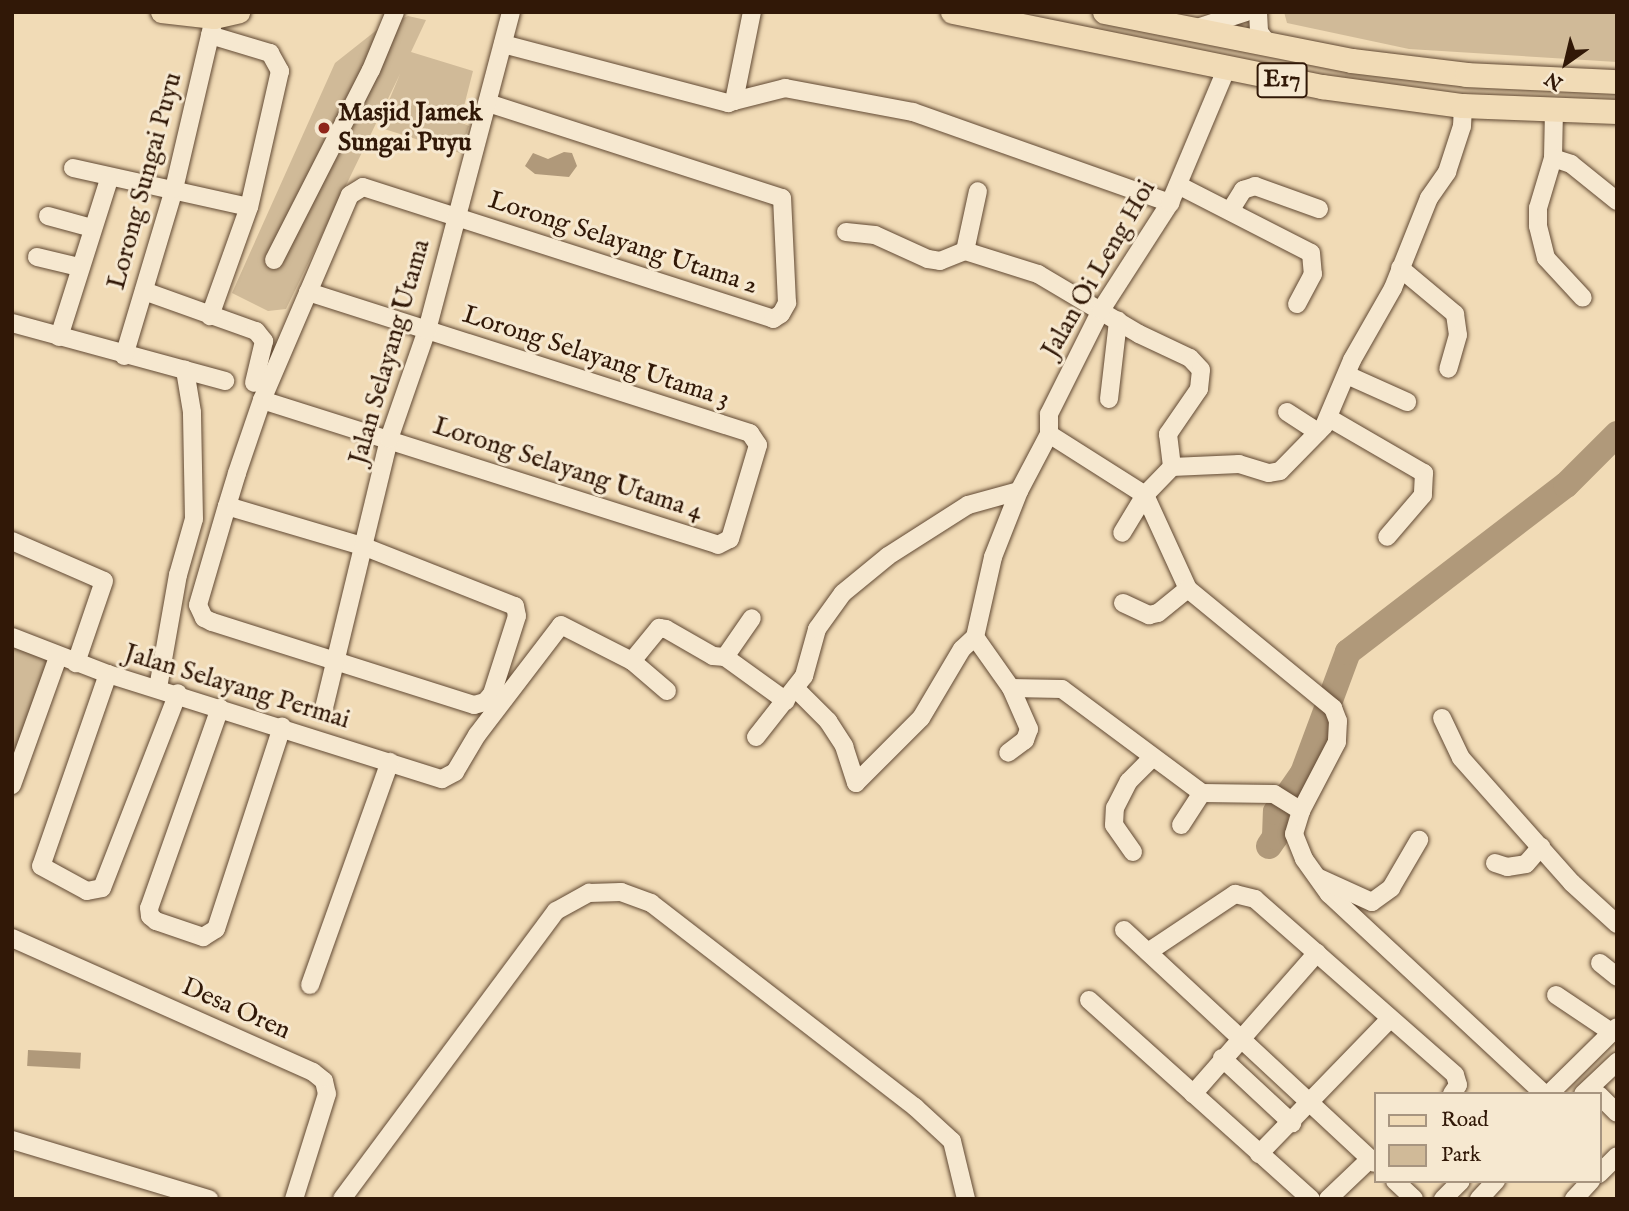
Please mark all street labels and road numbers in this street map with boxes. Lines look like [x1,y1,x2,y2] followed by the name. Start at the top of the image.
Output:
[1256,60,1308,100] road number: E17
[101,69,189,293] street label: Lorong Sungai Puyu
[1035,174,1163,364] street label: Jalan Oi Leng Hoi
[484,185,762,301] street label: Lorong Selayang Utama 2
[343,236,437,468] street label: Jalan Selayang Utama
[459,299,733,415] street label: Lorong Selayang Utama 3
[429,411,707,527] street label: Lorong Selayang Utama 4
[120,638,354,736] street label: Jalan Selayang Permai
[177,971,295,1047] street label: Desa Oren

